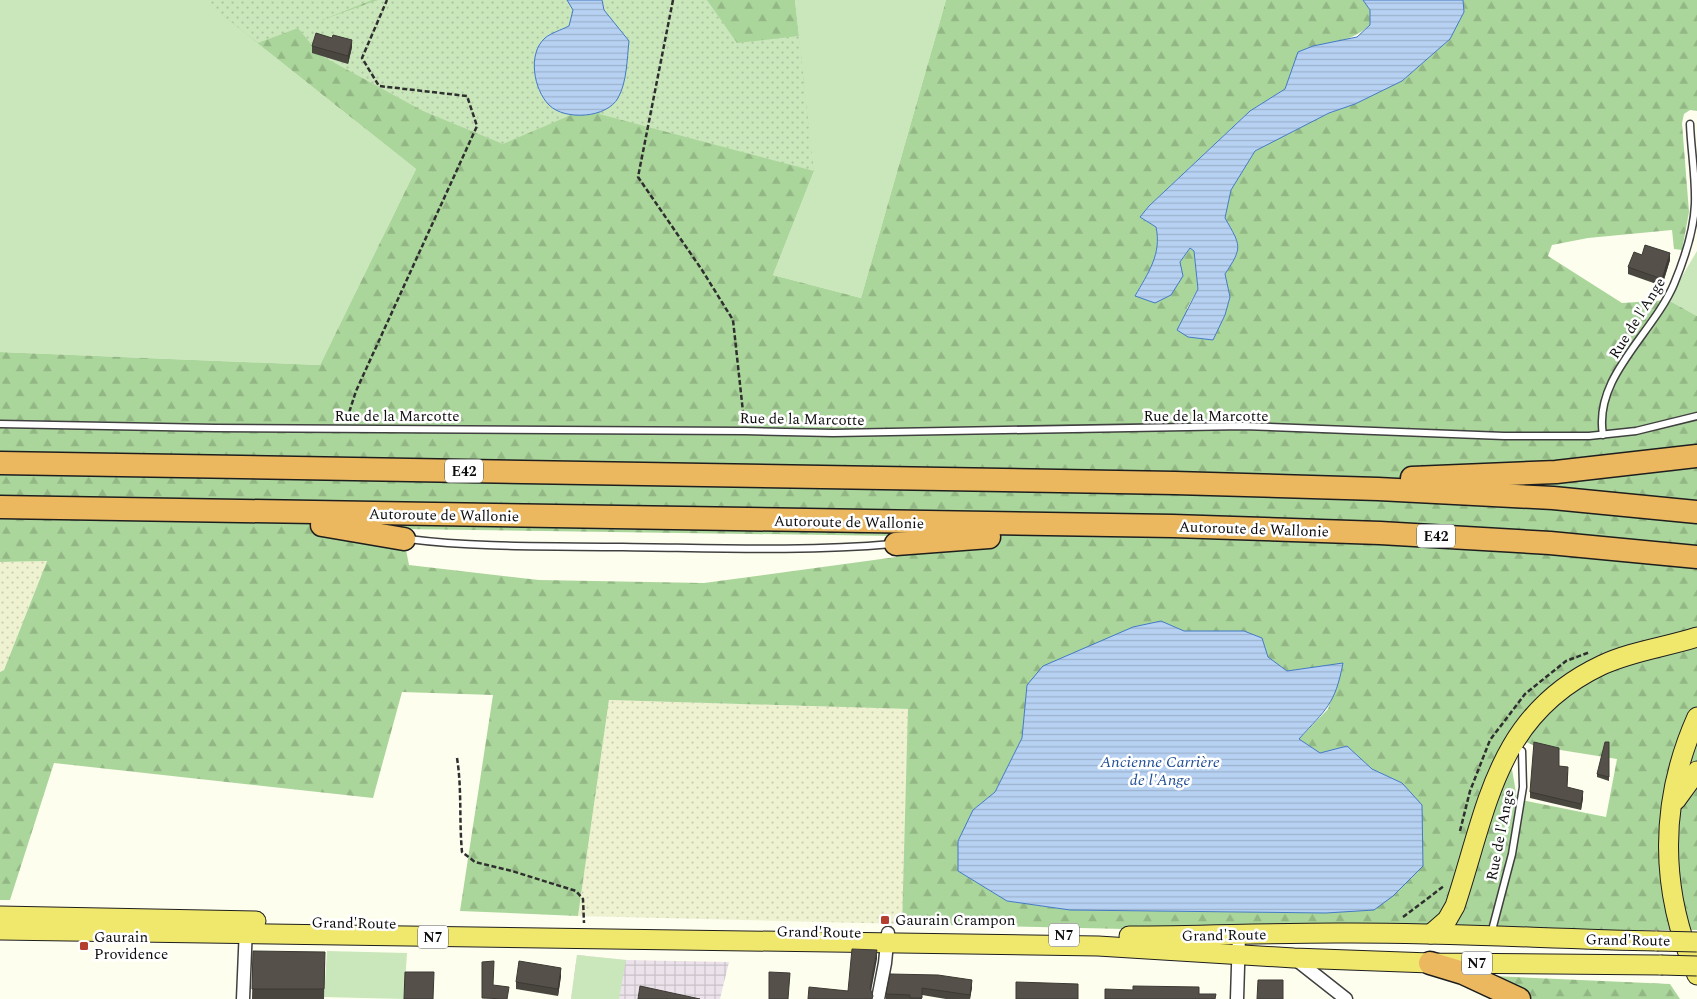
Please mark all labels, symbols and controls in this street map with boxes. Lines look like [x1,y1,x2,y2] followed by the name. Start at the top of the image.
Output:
[1603,273,1672,363] street label: Rue de l'Ange
[334,405,460,428] street label: Rue de la Marcotte
[1143,405,1269,428] street label: Rue de la Marcotte
[739,407,865,432] street label: Rue de la Marcotte
[445,460,483,482] road number: E42
[369,503,519,528] street label: Autoroute de Wallonie
[774,510,924,535] street label: Autoroute de Wallonie
[1179,515,1329,544] street label: Autoroute de Wallonie
[1417,524,1455,548] road number: E42
[1099,750,1220,792] water label: Ancienne Carrière de l'Ange
[1480,788,1521,882] street label: Rue de l'Ange
[895,909,1016,932] place label: Gaurain Crampon
[311,911,397,936] street label: Grand'Route
[879,914,891,926] marker: Gaurain Crampon
[776,920,862,945] street label: Grand'Route
[1181,923,1267,948] street label: Grand'Route
[1049,924,1079,946] road number: N7
[94,926,168,966] place label: Gaurain Providence
[418,926,448,949] road number: N7
[1585,928,1671,953] street label: Grand'Route
[78,940,90,952] marker: Gaurain Providence
[1462,951,1492,974] road number: N7

